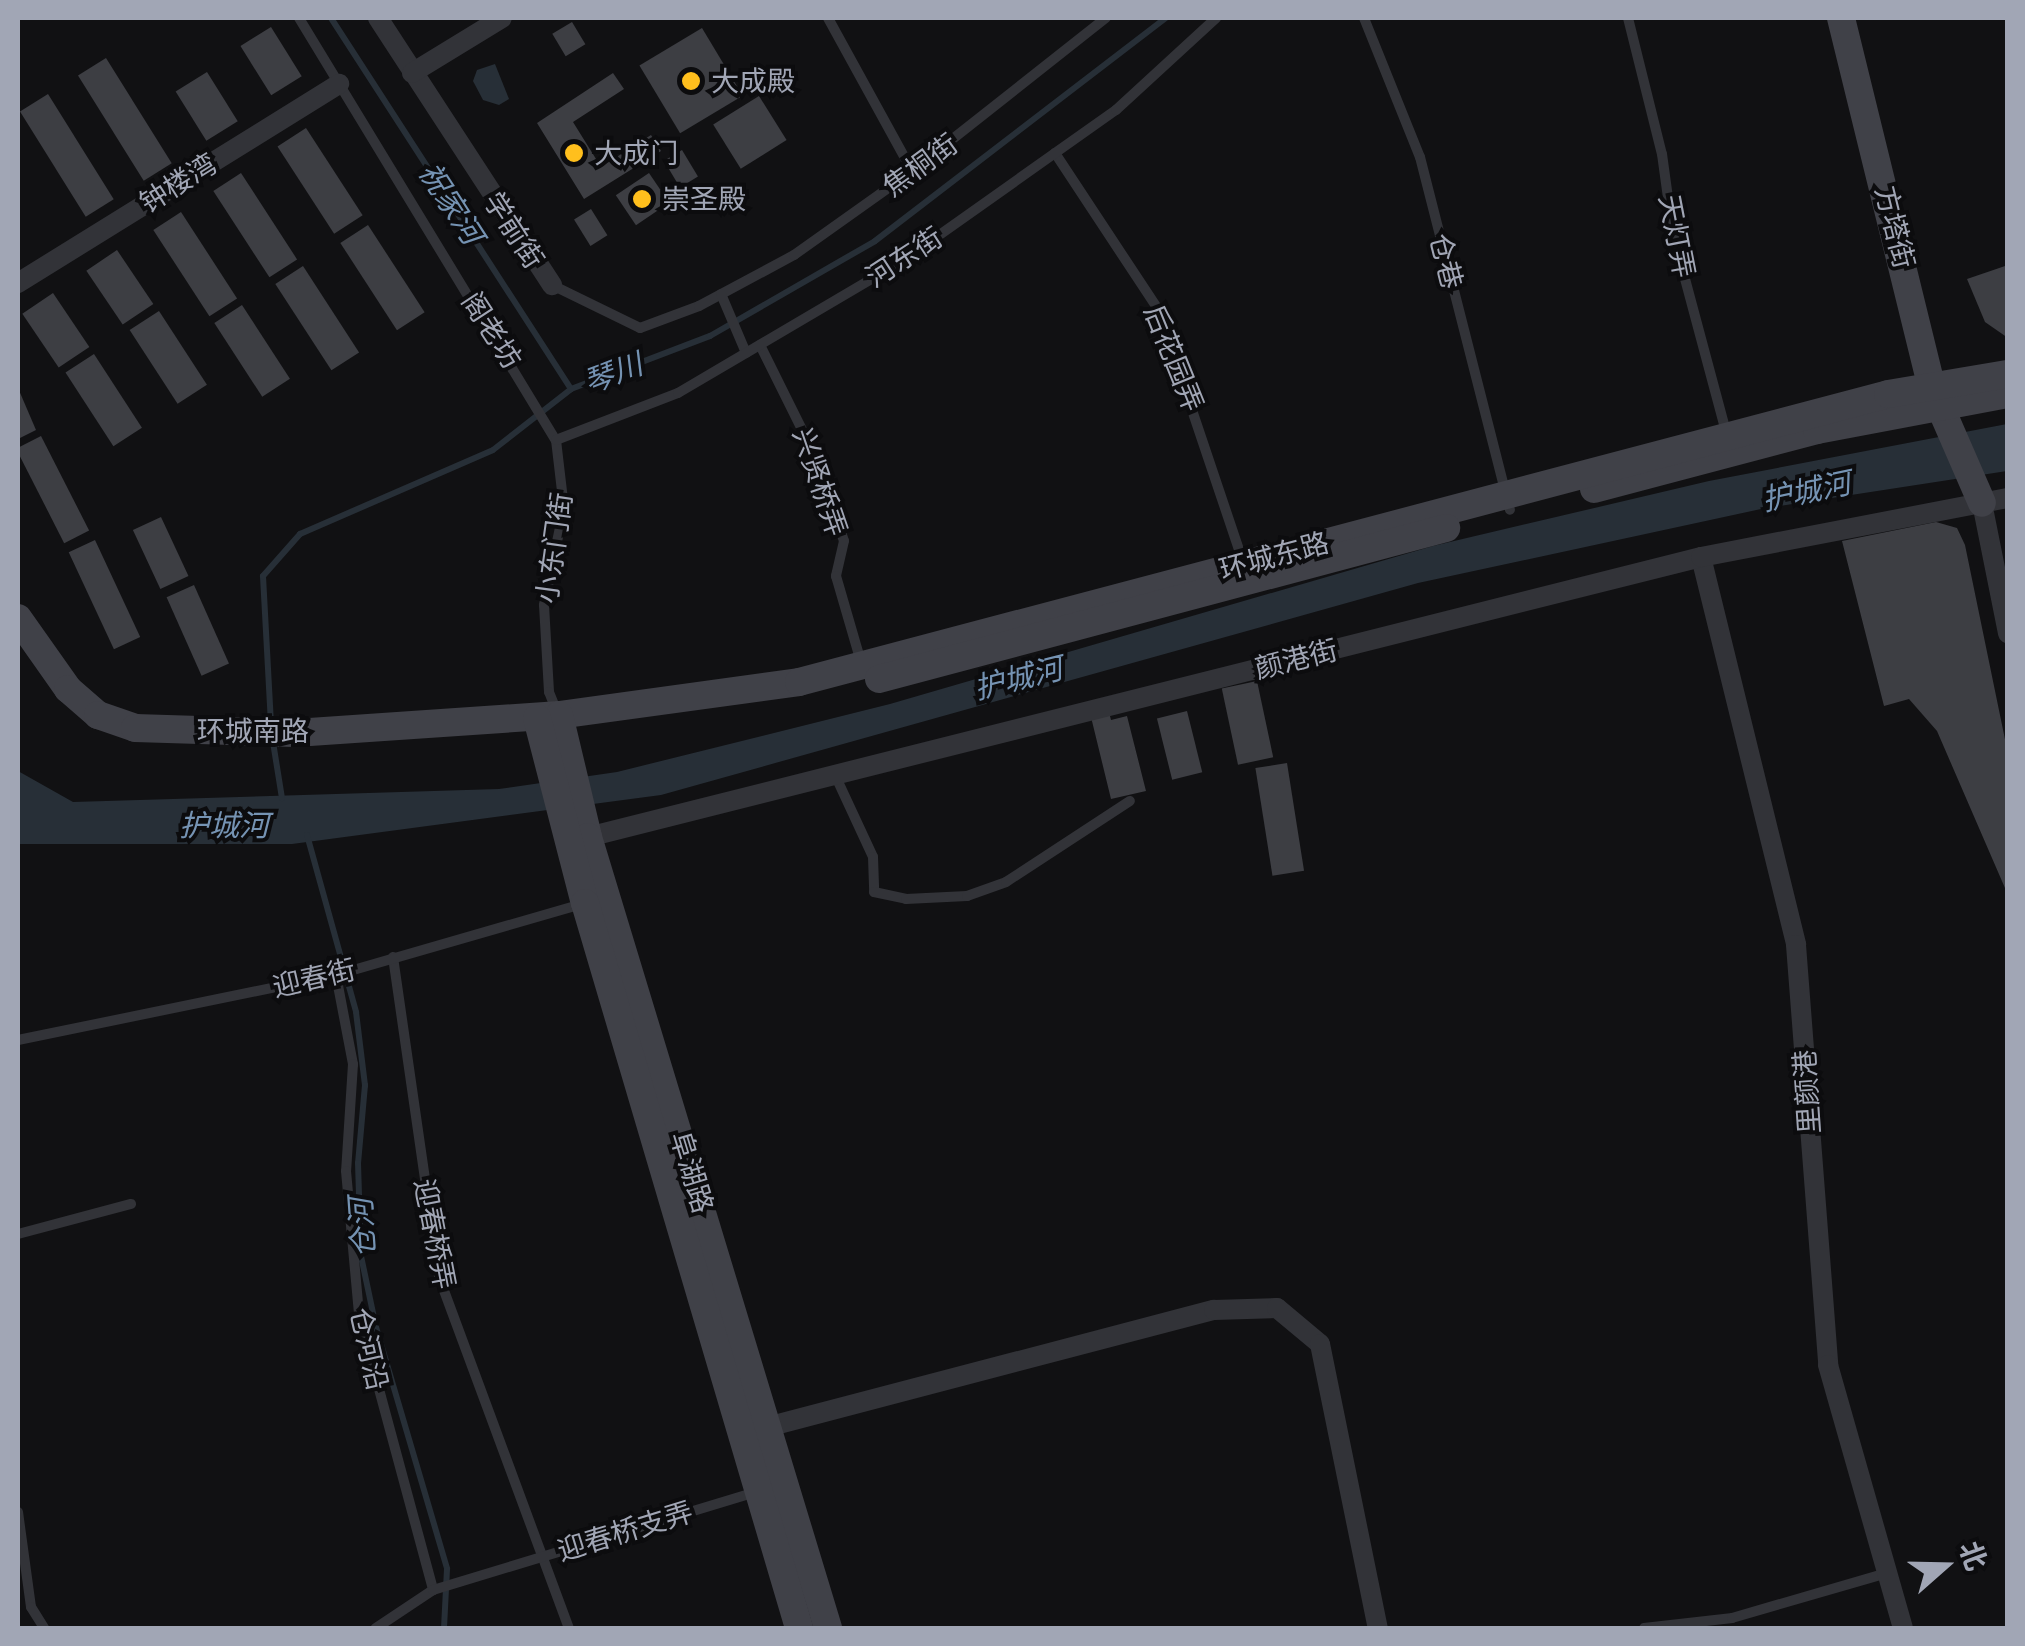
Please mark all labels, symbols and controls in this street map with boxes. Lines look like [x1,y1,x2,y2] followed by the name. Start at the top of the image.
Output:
[711,64,795,98] place label: 大成殿
[680,70,702,92] marker: 大成殿
[876,127,964,203] street label: 焦桐街
[594,136,678,170] place label: 大成门
[563,142,585,164] marker: 大成门
[133,146,223,220] street label: 钟楼湾
[411,155,491,251] water label: 祝家河
[662,182,746,216] place label: 崇圣殿
[1869,182,1921,272] street label: 方塔街
[477,186,551,274] street label: 学前街
[631,188,653,210] marker: 崇圣殿
[1652,192,1702,280] street label: 天灯弄
[860,220,948,294] street label: 河东街
[1423,230,1469,292] street label: 仓巷
[455,286,529,374] street label: 阁老坊
[1137,300,1211,416] street label: 后花园弄
[579,345,647,401] water label: 琴川
[786,424,854,540] street label: 兴贤桥弄
[1758,464,1854,518] water label: 护城河
[530,490,578,606] street label: 小东门街
[1216,525,1332,587] street label: 环城东路
[1251,633,1341,685] street label: 颜港街
[970,650,1066,706] water label: 护城河
[197,714,309,748] street label: 环城南路
[179,807,269,843] water label: 护城河
[269,952,359,1004] street label: 迎春街
[1787,1049,1827,1135] street label: 里颜港
[664,1127,720,1217] street label: 阜湖路
[408,1176,462,1292] street label: 迎春桥弄
[342,1197,382,1259] water label: 仓河
[343,1304,395,1394] street label: 仓河沿
[553,1494,697,1568] street label: 迎春桥支弄
[1895,1516,1995,1616] north arrow
[1951,1536,1996,1575] text: 北

